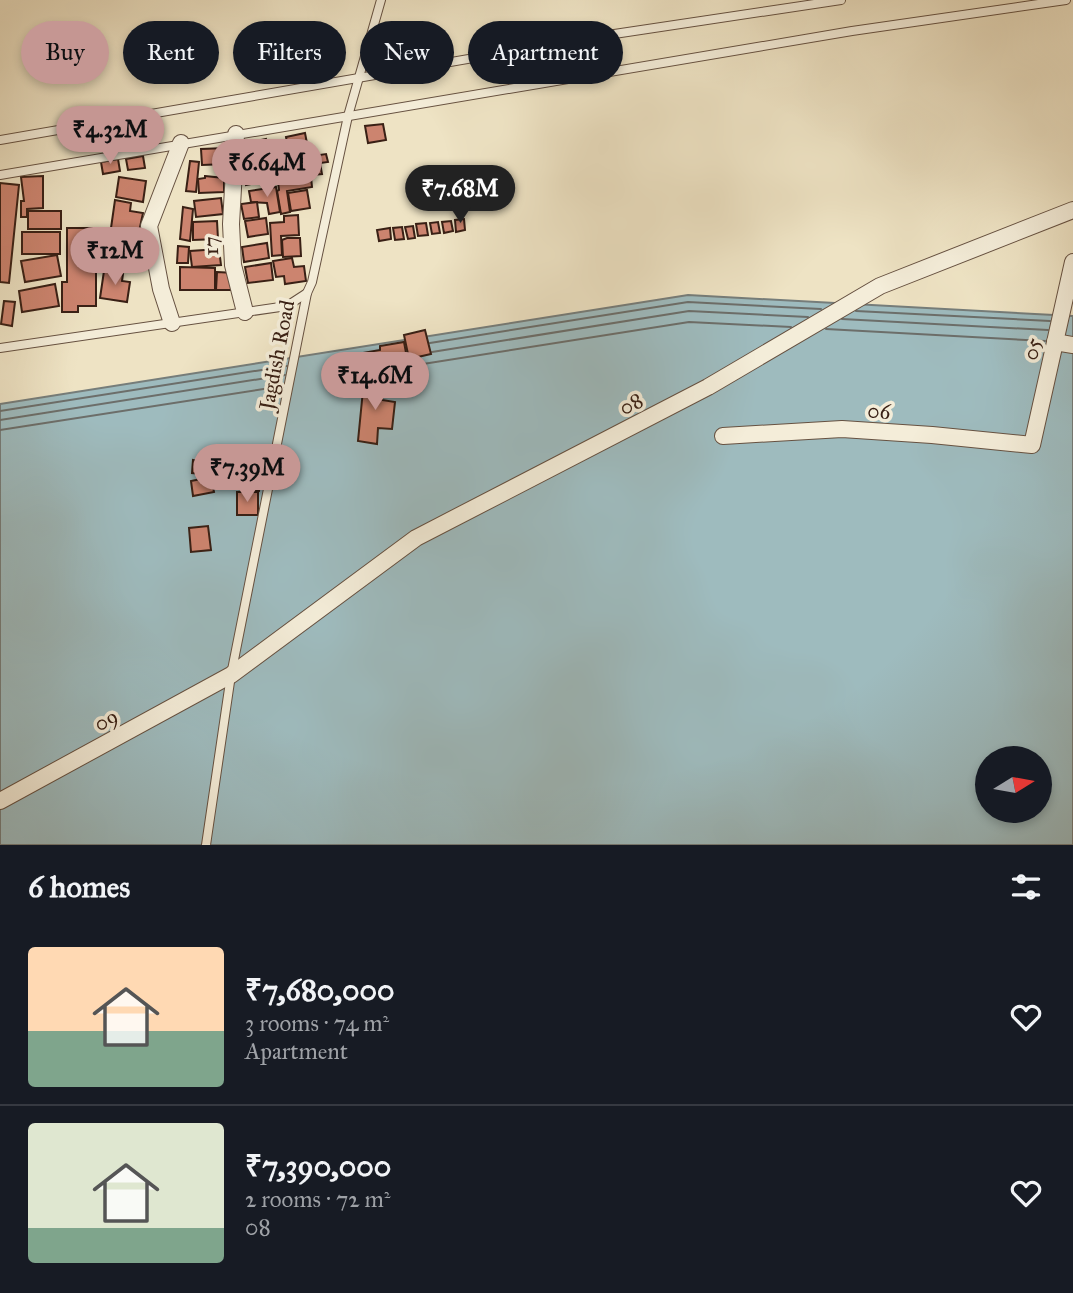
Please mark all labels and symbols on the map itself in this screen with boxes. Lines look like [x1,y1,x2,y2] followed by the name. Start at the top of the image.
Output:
[53,106,167,166] pin: ₹4.32M
[210,140,324,199] pin: ₹6.64M
[403,166,517,225] pin: ₹7.68M
[74,228,156,287] pin: ₹12M
[198,236,224,256] street label: 17
[253,297,300,414] street label: Jagdish Road
[1017,335,1047,362] street label: 05
[318,352,432,412] pin: ₹14.6M
[615,387,647,421] street label: 08
[867,397,893,425] street label: 06
[190,444,304,504] pin: ₹7.39M
[89,703,123,737] street label: 09
[975,746,1052,822] north arrow

